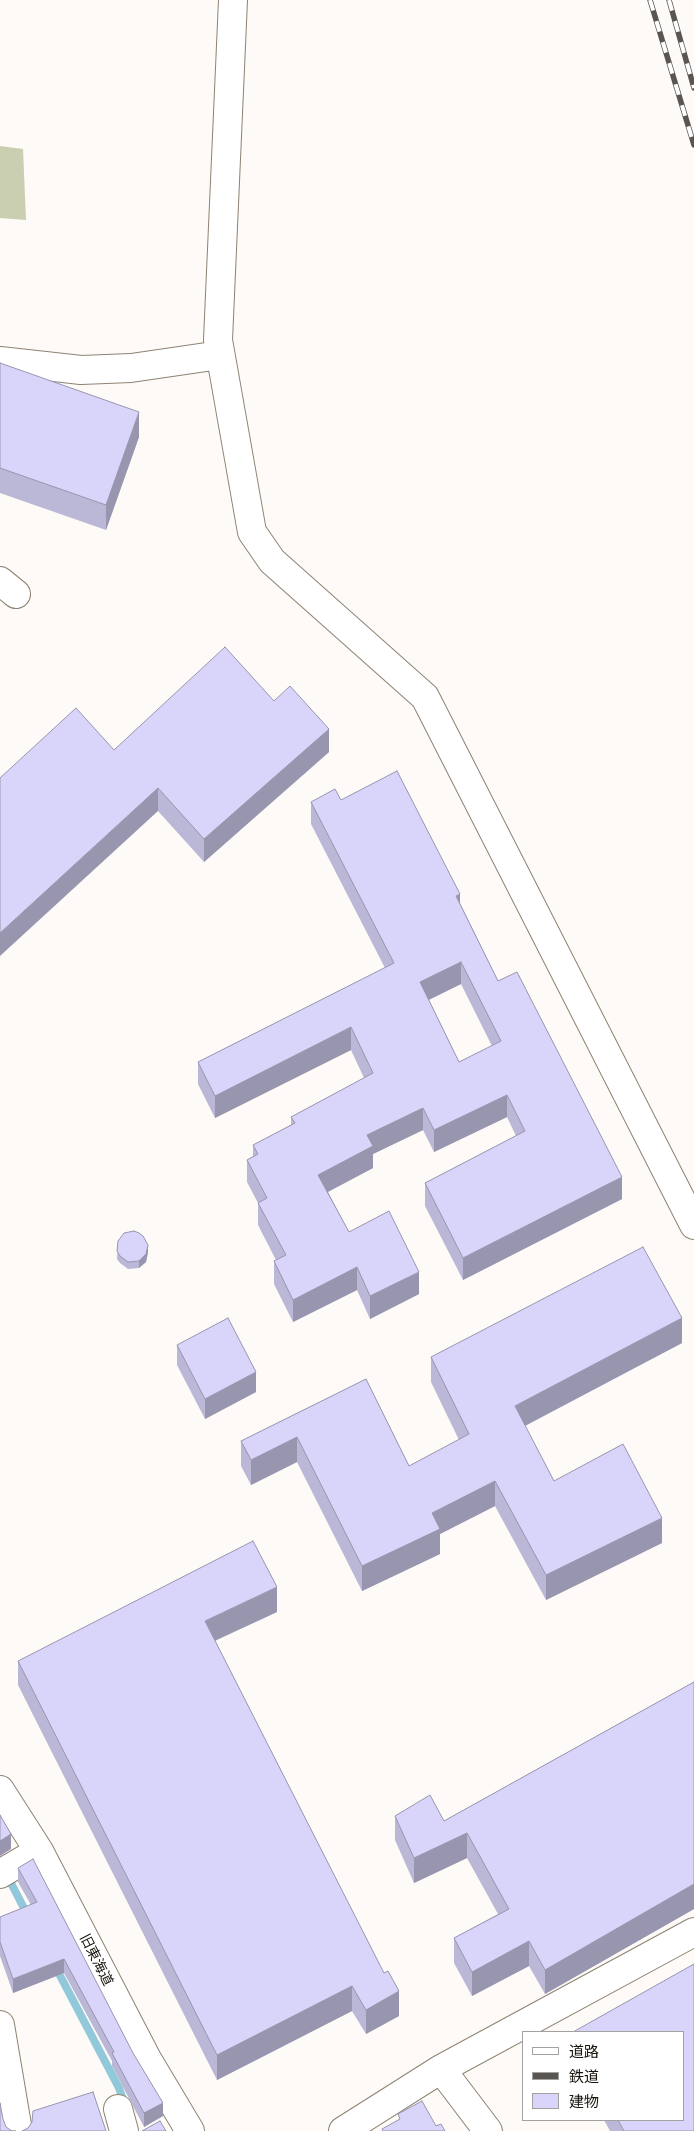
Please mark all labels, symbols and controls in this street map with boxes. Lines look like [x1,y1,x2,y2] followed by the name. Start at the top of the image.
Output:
[76,1931,116,1989] street label: 旧東海道
[522,2031,684,2121] legend
[569,2042,599,2061] text: 道路
[569,2067,599,2086] text: 鉄道
[569,2092,599,2111] text: 建物

